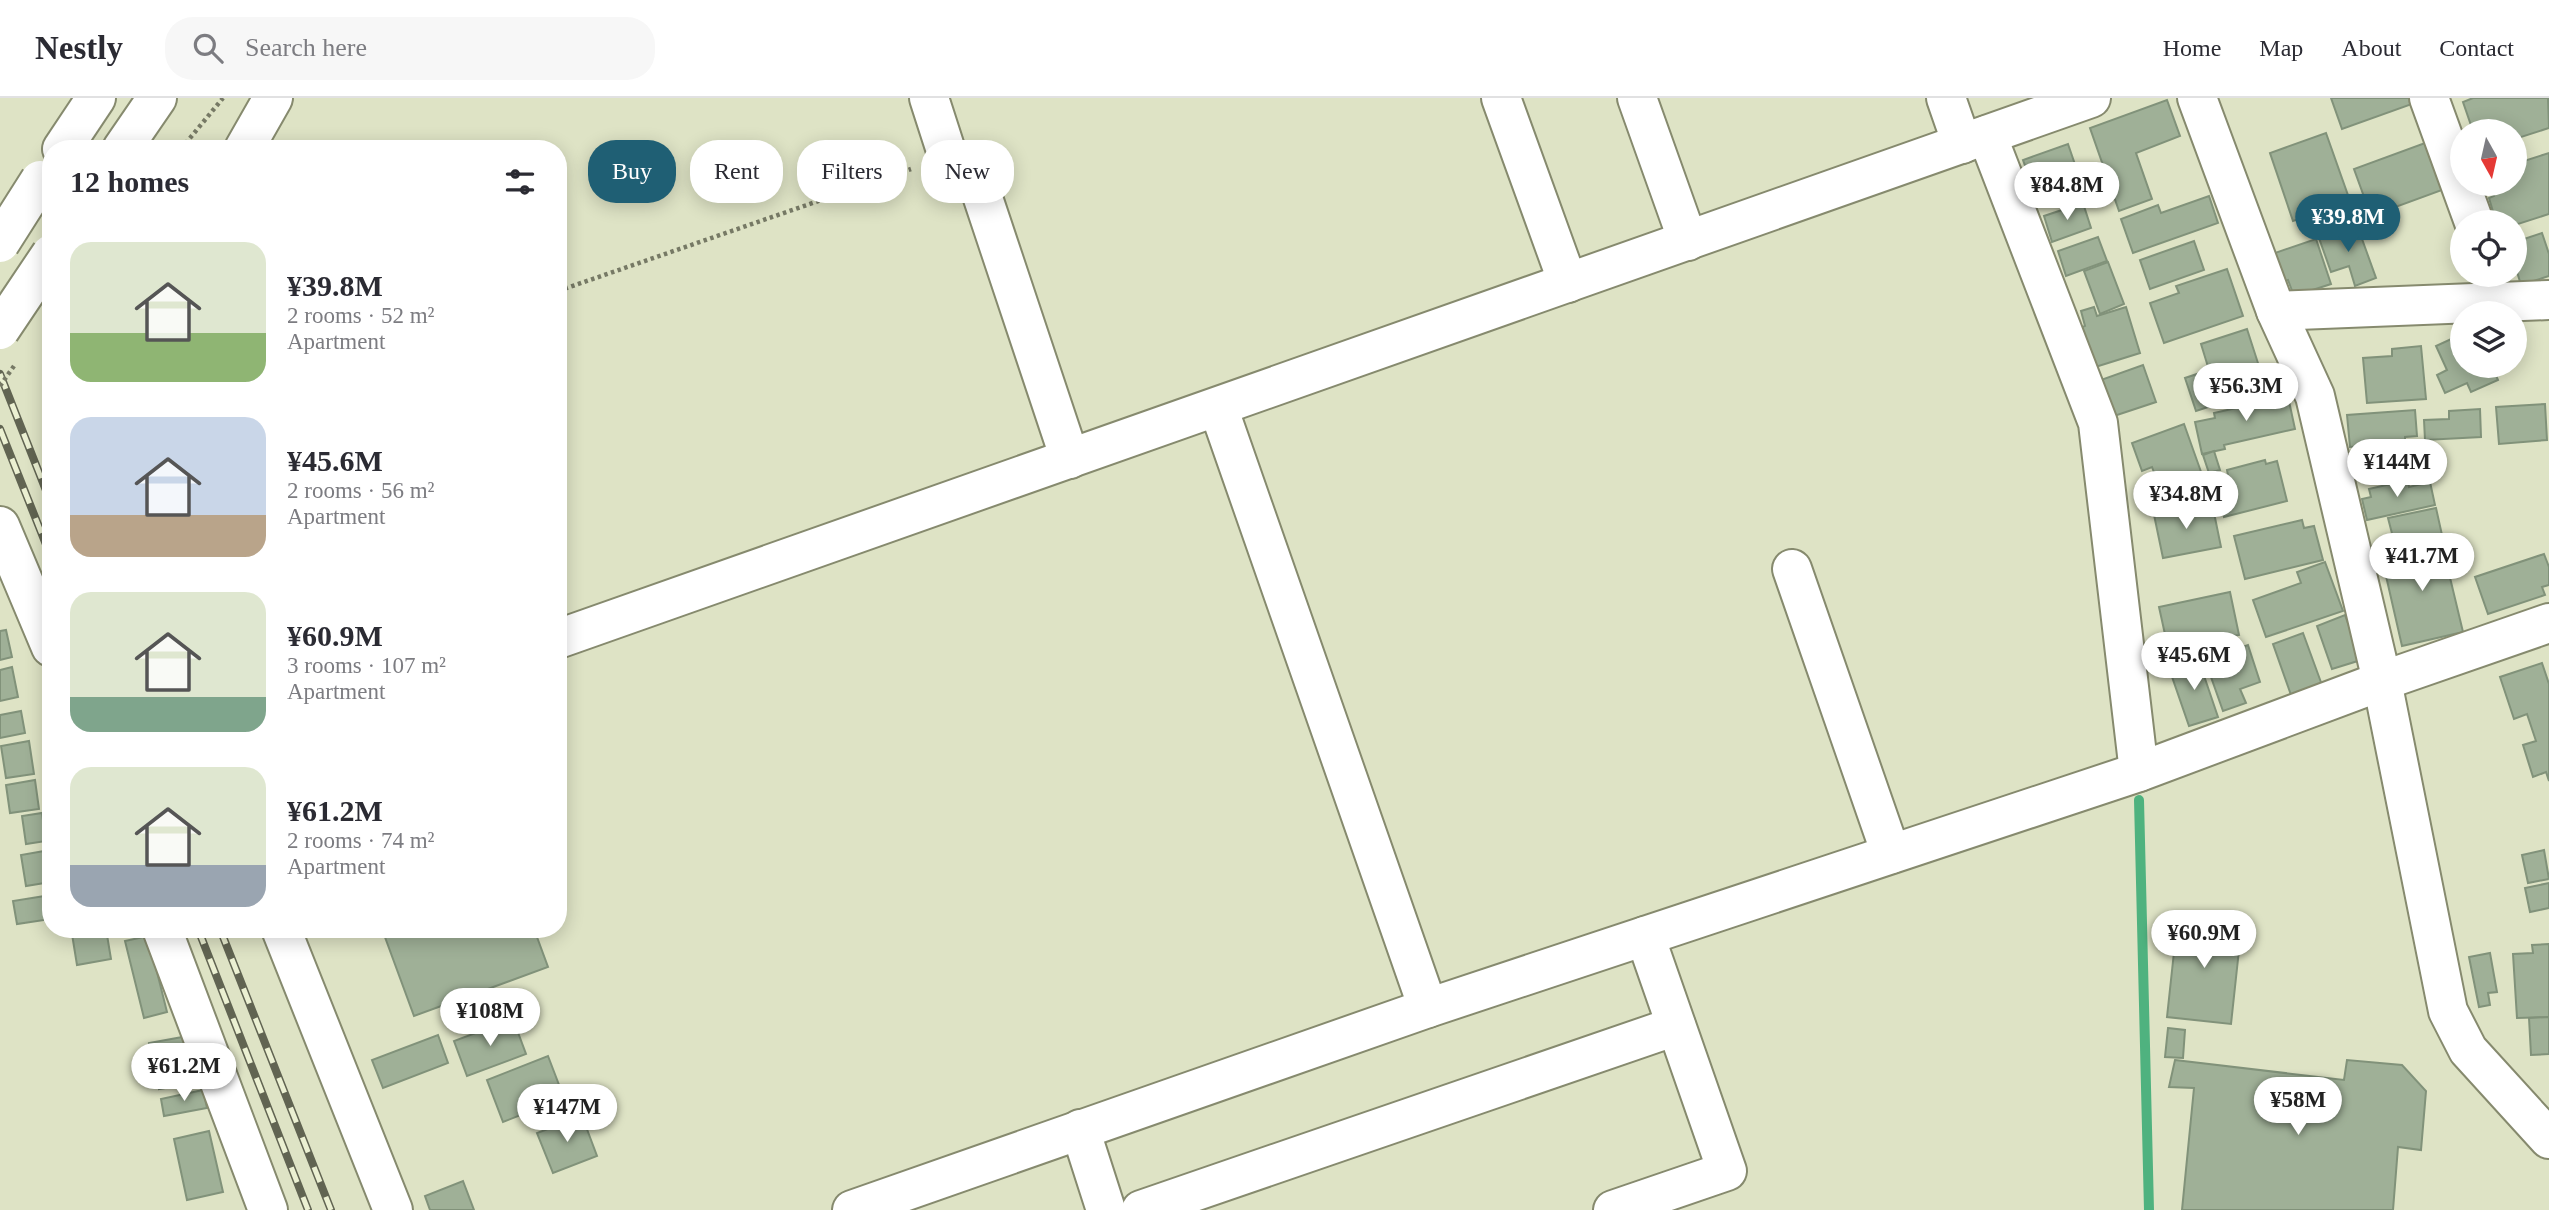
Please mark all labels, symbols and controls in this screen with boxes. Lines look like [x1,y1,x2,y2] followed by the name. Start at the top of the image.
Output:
[165,17,655,80] search box
[189,29,227,67] icon: search
[35,30,123,66] text: Nestly
[245,33,367,62] text: Search here
[2163,35,2221,61] text: Home
[2259,35,2303,61] text: Map
[2341,35,2401,61] text: About
[2439,35,2514,61] text: Contact
[2450,119,2527,196] north arrow
[2450,119,2527,378] map controls
[588,140,676,203] chip: Buy
[690,140,783,203] chip: Rent
[797,140,907,203] chip: Filters
[921,140,1014,203] chip: New
[2010,162,2124,222] pin: ¥84.8M
[501,163,539,201] icon: filters
[70,165,189,198] text: 12 homes
[2030,172,2104,197] text: ¥84.8M
[2291,194,2405,254] pin: ¥39.8M
[2311,204,2385,229] text: ¥39.8M
[2450,210,2527,287] button: locate
[287,269,383,302] text: ¥39.8M
[126,270,210,354] icon: home
[2450,301,2527,378] button: layers
[287,303,434,328] text: 2 rooms · 52 m²
[287,329,385,354] text: Apartment
[2189,364,2303,423] pin: ¥56.3M
[2209,373,2283,398] text: ¥56.3M
[2348,440,2446,499] pin: ¥144M
[287,444,383,477] text: ¥45.6M
[126,445,210,529] icon: home
[2363,449,2431,474] text: ¥144M
[2129,472,2243,531] pin: ¥34.8M
[287,478,434,503] text: 2 rooms · 56 m²
[2149,481,2223,506] text: ¥34.8M
[287,504,385,529] text: Apartment
[2365,533,2479,593] pin: ¥41.7M
[2385,543,2459,568] text: ¥41.7M
[287,619,383,652] text: ¥60.9M
[126,620,210,704] icon: home
[2137,632,2251,692] pin: ¥45.6M
[2157,642,2231,667] text: ¥45.6M
[287,653,446,678] text: 3 rooms · 107 m²
[287,679,385,704] text: Apartment
[287,794,383,827] text: ¥61.2M
[126,795,210,879] icon: home
[287,828,434,853] text: 2 rooms · 74 m²
[287,854,385,879] text: Apartment
[2147,910,2261,970] pin: ¥60.9M
[2167,920,2241,945] text: ¥60.9M
[441,988,539,1048] pin: ¥108M
[456,998,524,1023] text: ¥108M
[127,1044,241,1103] pin: ¥61.2M
[147,1053,221,1078] text: ¥61.2M
[2257,1077,2339,1137] pin: ¥58M
[518,1084,616,1144] pin: ¥147M
[2270,1087,2326,1112] text: ¥58M
[533,1094,601,1119] text: ¥147M

